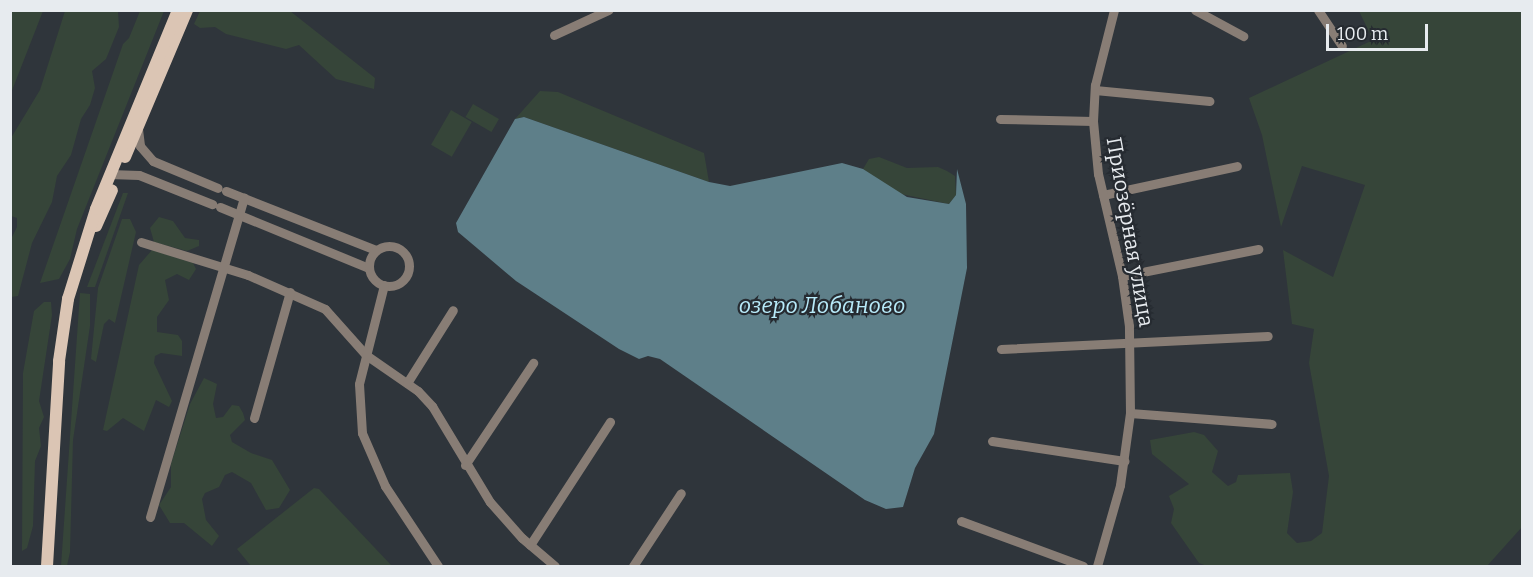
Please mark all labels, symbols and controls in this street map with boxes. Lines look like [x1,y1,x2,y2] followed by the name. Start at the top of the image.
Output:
[1329,12,1431,50] scale bar
[1337,23,1388,45] text: 100 m
[1101,135,1159,329] street label: Приозёрная улица
[739,293,905,319] water label: озеро Лобаново

